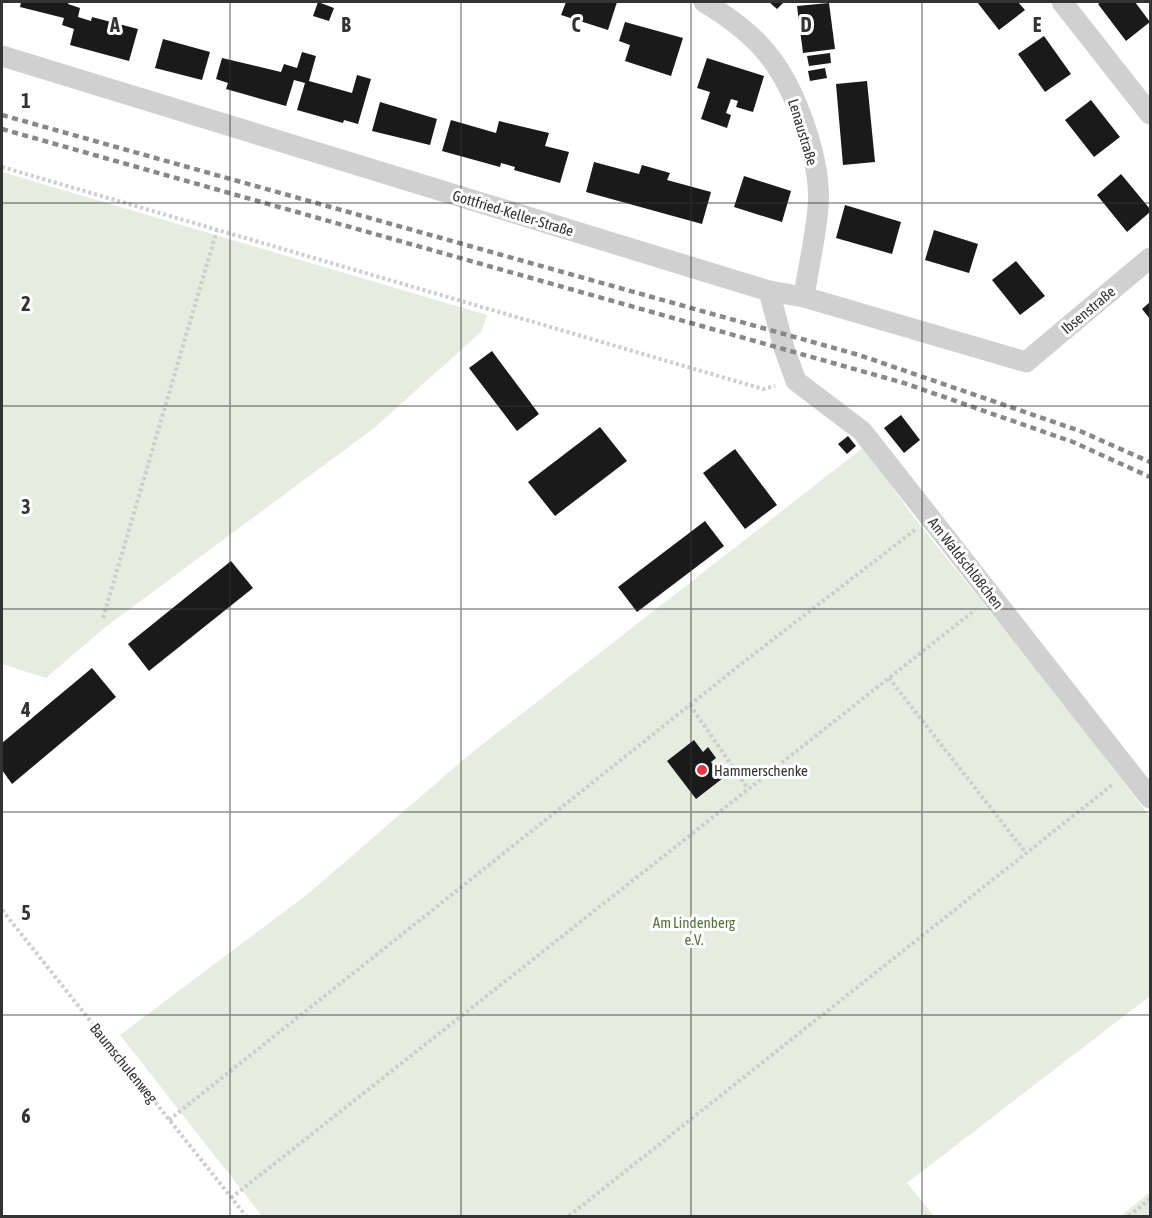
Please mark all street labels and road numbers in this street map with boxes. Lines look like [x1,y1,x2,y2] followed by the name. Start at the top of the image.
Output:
[785,97,821,168] street label: Lenaustraße
[451,187,576,240] street label: Gottfried-Keller-Straße
[1058,283,1118,337] street label: Ibsenstraße
[925,514,1007,612] street label: Am Waldschlößchen
[87,1020,162,1107] street label: Baumschulenweg

